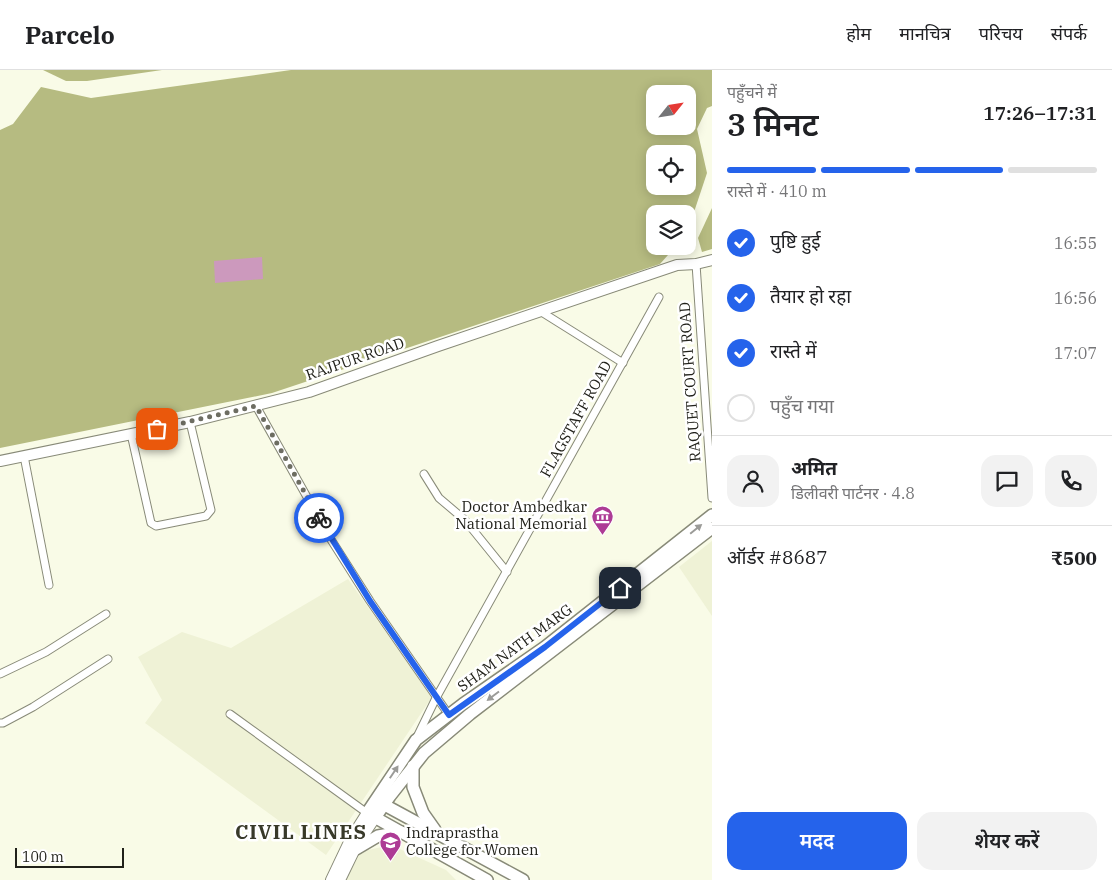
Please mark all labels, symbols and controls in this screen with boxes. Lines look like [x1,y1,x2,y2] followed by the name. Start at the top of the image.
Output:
[25,19,115,51] text: Parcelo
[846,22,871,45] text: होम
[899,22,951,45] text: मानचित्र
[979,22,1023,45] text: परिचय
[1051,22,1087,45] text: संपर्क
[727,82,777,102] text: पहुँचने में
[646,85,696,135] north arrow
[646,85,696,255] map controls
[983,101,1097,125] text: 17:26–17:31
[727,103,819,145] text: 3 मिनट
[646,145,696,195] button: locate
[727,181,827,201] text: रास्ते में · 410 m
[646,205,696,255] button: layers
[727,229,755,257] icon: check
[770,229,821,253] text: पुष्टि हुई
[1054,233,1097,253] text: 16:55
[727,284,755,312] icon: check
[770,284,851,308] text: तैयार हो रहा
[1054,288,1097,308] text: 16:56
[674,301,705,463] street label: RAQUET COURT ROAD
[303,333,407,384] street label: RAJPUR ROAD
[727,339,755,367] icon: check
[770,339,817,363] text: रास्ते में
[1054,343,1097,363] text: 17:07
[536,357,616,480] street label: FLAGSTAFF ROAD
[770,394,834,418] text: पहुँच गया
[136,408,178,450] pin
[143,415,171,443] icon: bag
[727,455,779,507] button: person
[981,455,1033,507] button: chat
[1045,455,1097,507] button: phone
[791,456,837,480] text: अमित
[791,483,915,503] text: डिलीवरी पार्टनर · 4.8
[294,493,344,543] courier
[455,497,587,533] place label: Doctor Ambedkar National Memorial
[305,504,333,532] icon: bike
[591,504,615,535] museum icon: Doctor Ambedkar National Memorial
[689,523,702,534] one-way arrow
[727,545,828,569] text: ऑर्डर #8687
[1051,546,1097,570] text: ₹500
[599,567,641,609] pin
[606,574,634,602] icon: home
[453,599,576,696] street label: SHAM NATH MARG
[487,691,500,702] one-way arrow
[389,766,399,779] one-way arrow
[727,812,907,870] button: मदद
[917,812,1097,870] button: शेयर करें
[235,818,367,845] district label: CIVIL LINES
[406,823,539,859] place label: Indraprastha College for Women
[378,830,402,861] school or university icon: Indraprastha College for Women
[15,845,124,868] scale bar
[22,848,64,866] text: 100 m

